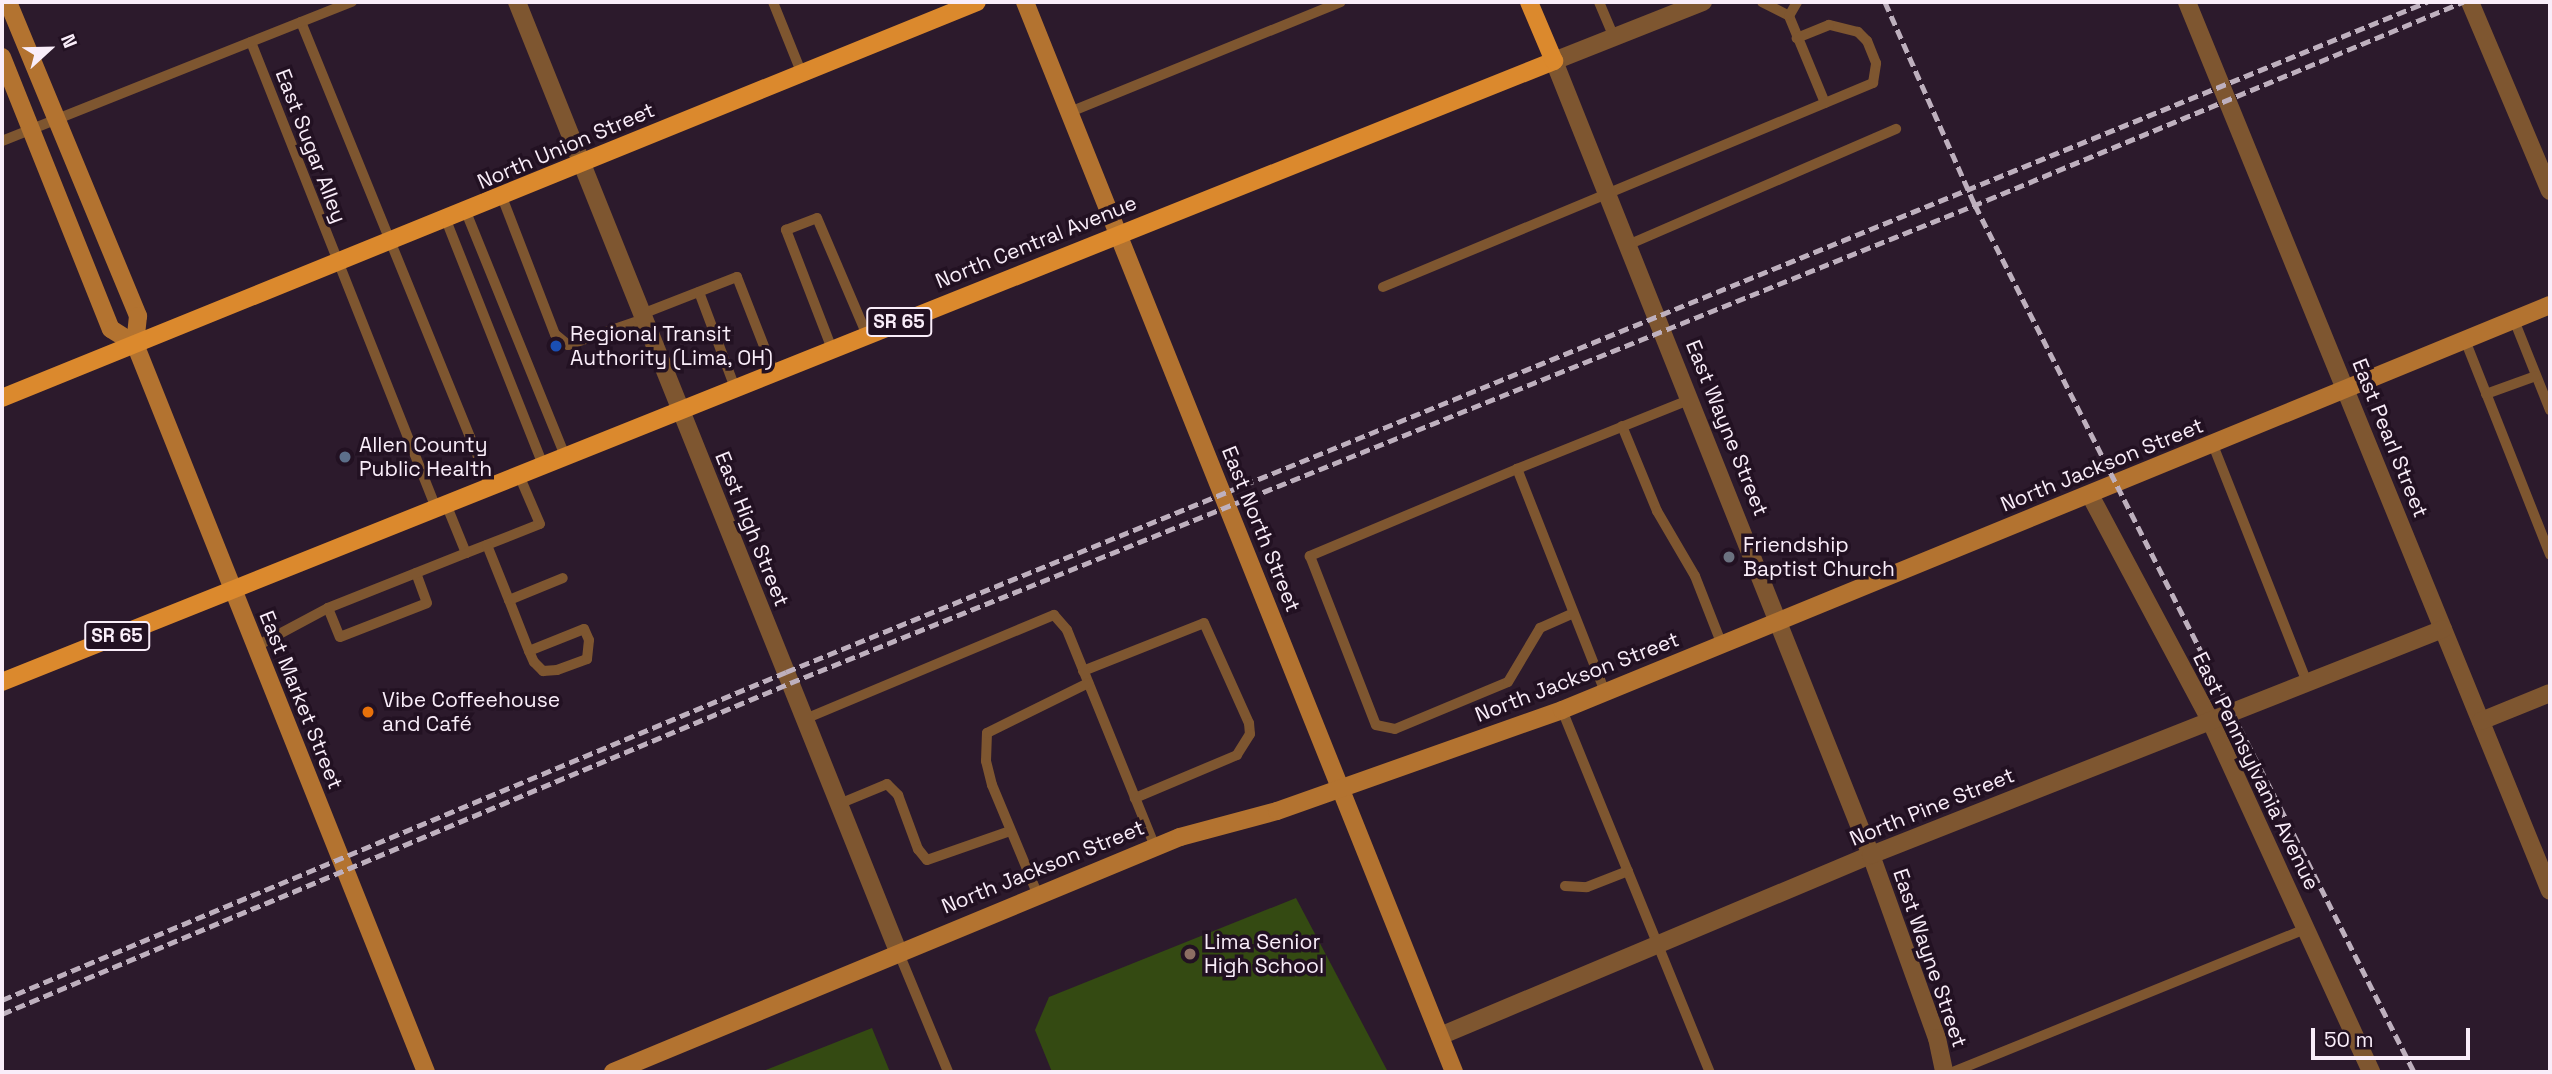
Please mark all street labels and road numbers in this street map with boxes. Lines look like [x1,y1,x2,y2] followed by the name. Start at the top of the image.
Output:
[270,65,352,227] street label: East Sugar Alley
[474,97,658,195] street label: North Union Street
[931,190,1141,294] street label: North Central Avenue
[866,306,932,338] road number: SR 65
[1680,336,1774,520] street label: East Wayne Street
[2347,355,2433,521] street label: East Pearl Street
[1997,413,2207,517] street label: North Jackson Street
[1216,442,1306,616] street label: East North Street
[709,448,795,610] street label: East High Street
[254,607,348,793] street label: East Market Street
[84,621,150,652] road number: SR 65
[1471,626,1683,728] street label: North Jackson Street
[2187,648,2325,894] street label: East Pennsylvania Avenue
[1846,762,2018,852] street label: North Pine Street
[938,815,1148,919] street label: North Jackson Street
[1888,865,1972,1051] street label: East Wayne Street

